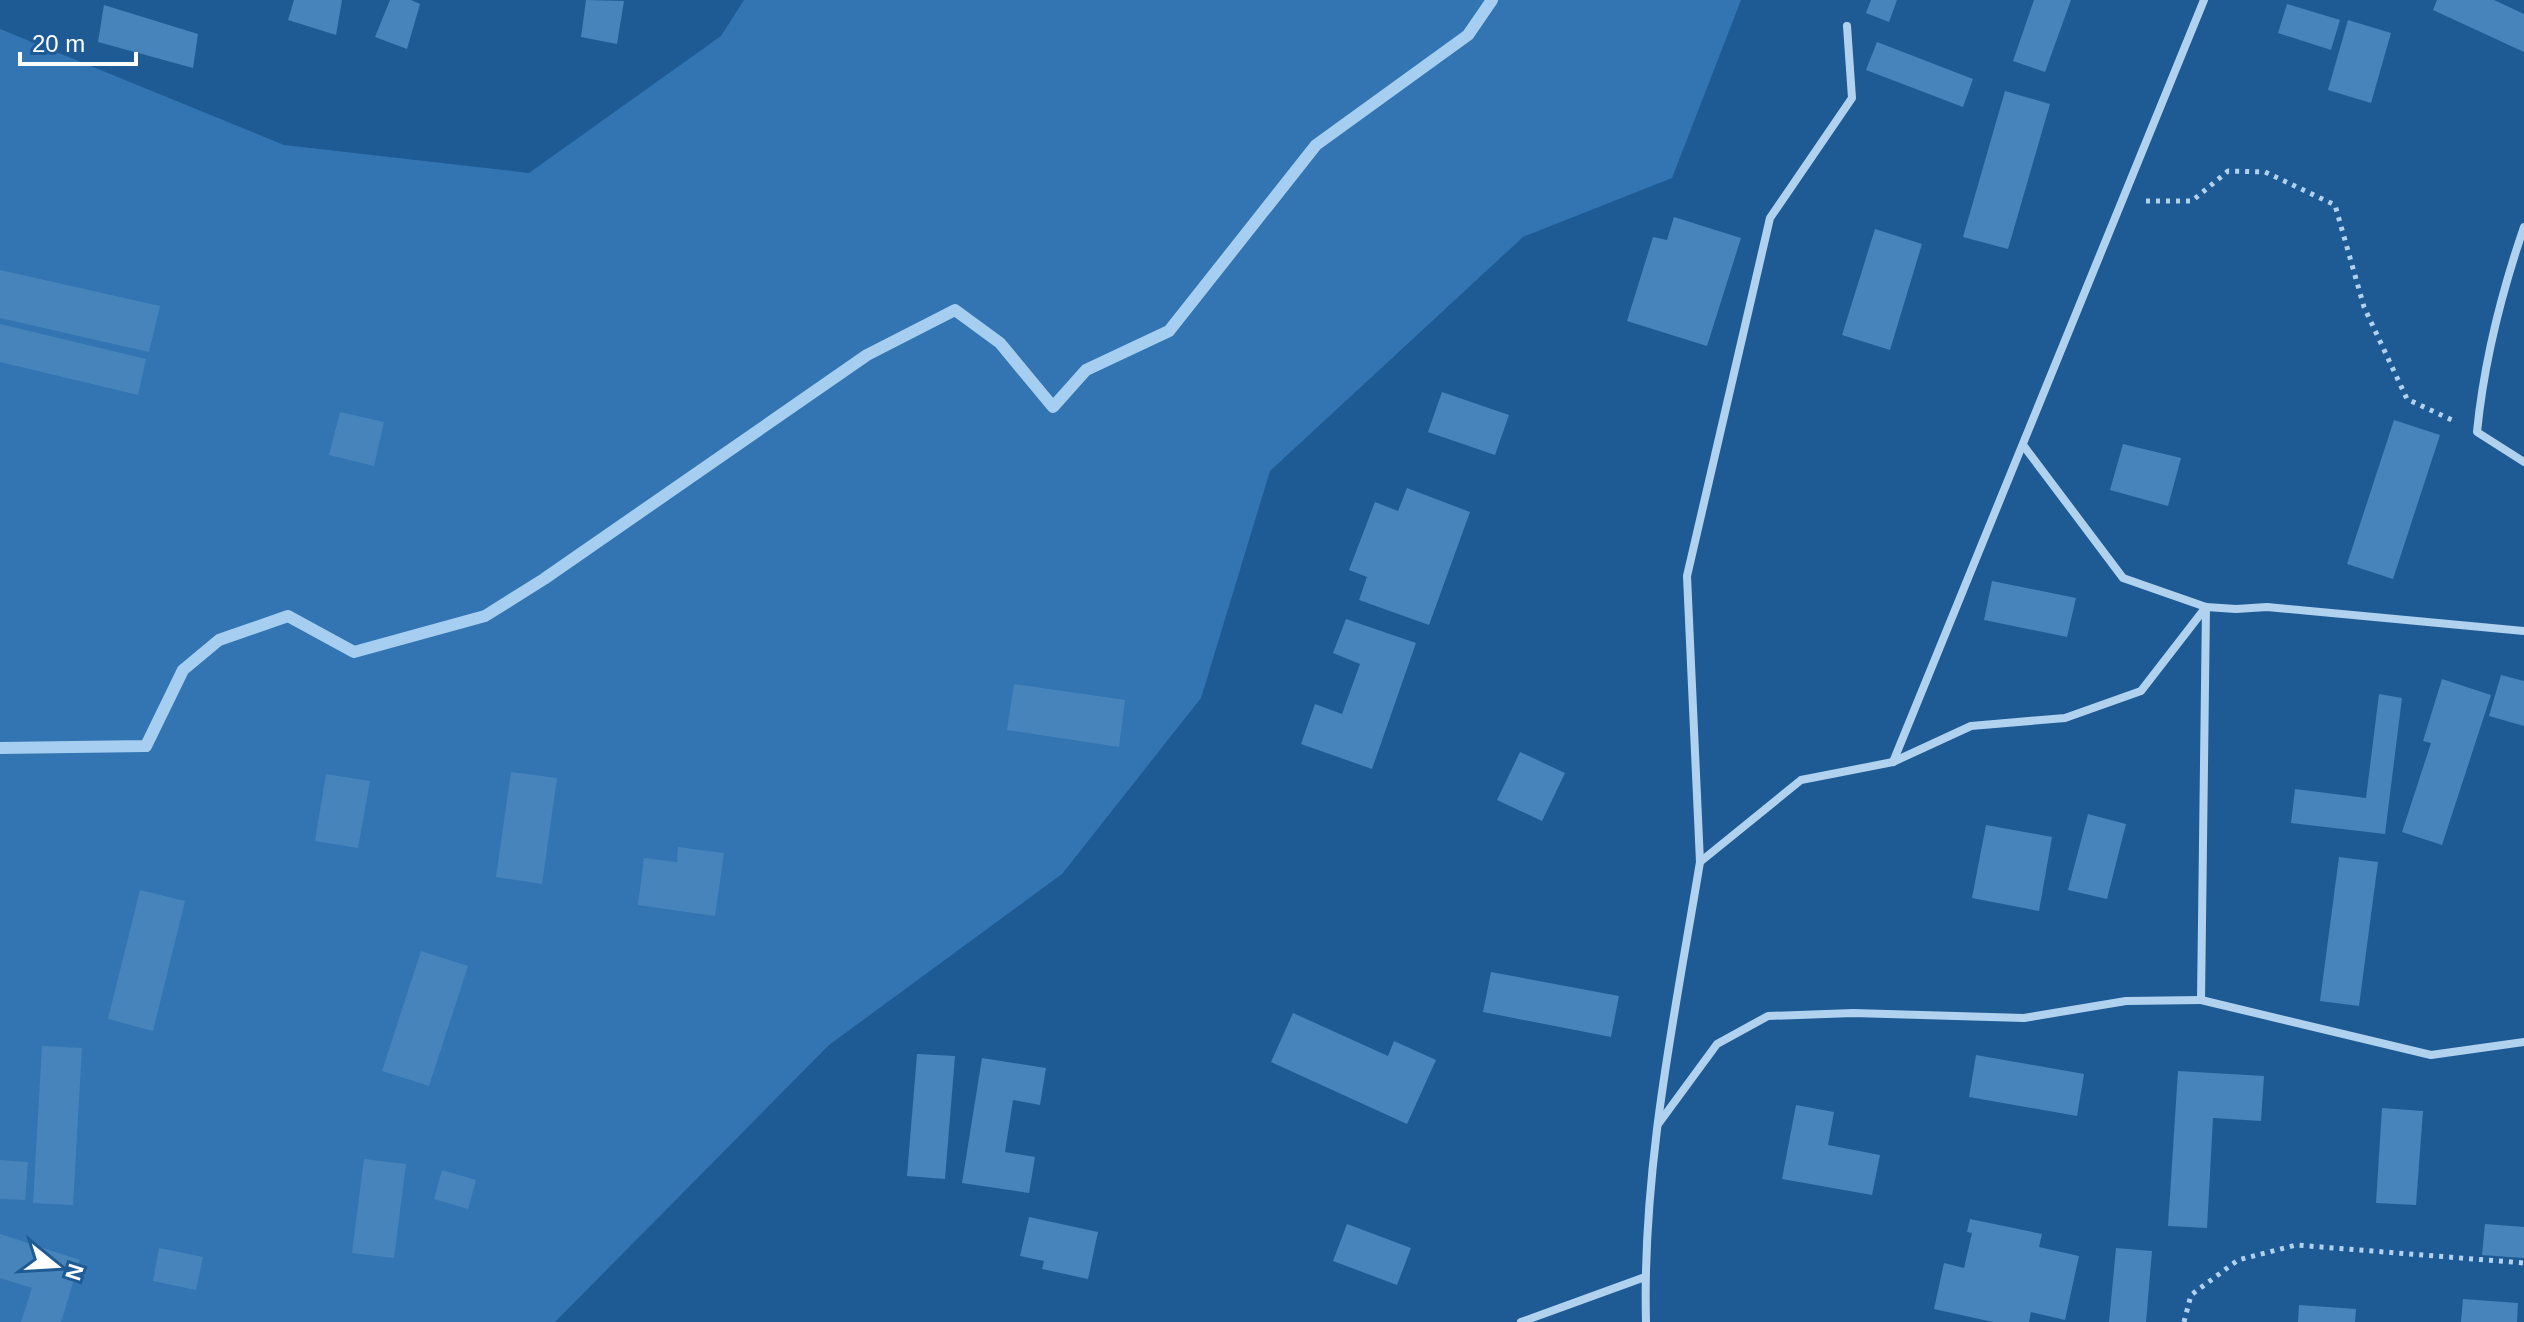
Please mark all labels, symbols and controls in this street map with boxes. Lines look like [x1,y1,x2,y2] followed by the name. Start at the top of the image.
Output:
[20,16,136,66] scale bar
[32,30,85,57] text: 20 m
[16,1226,96,1306] north arrow
[60,1261,89,1283] text: N

